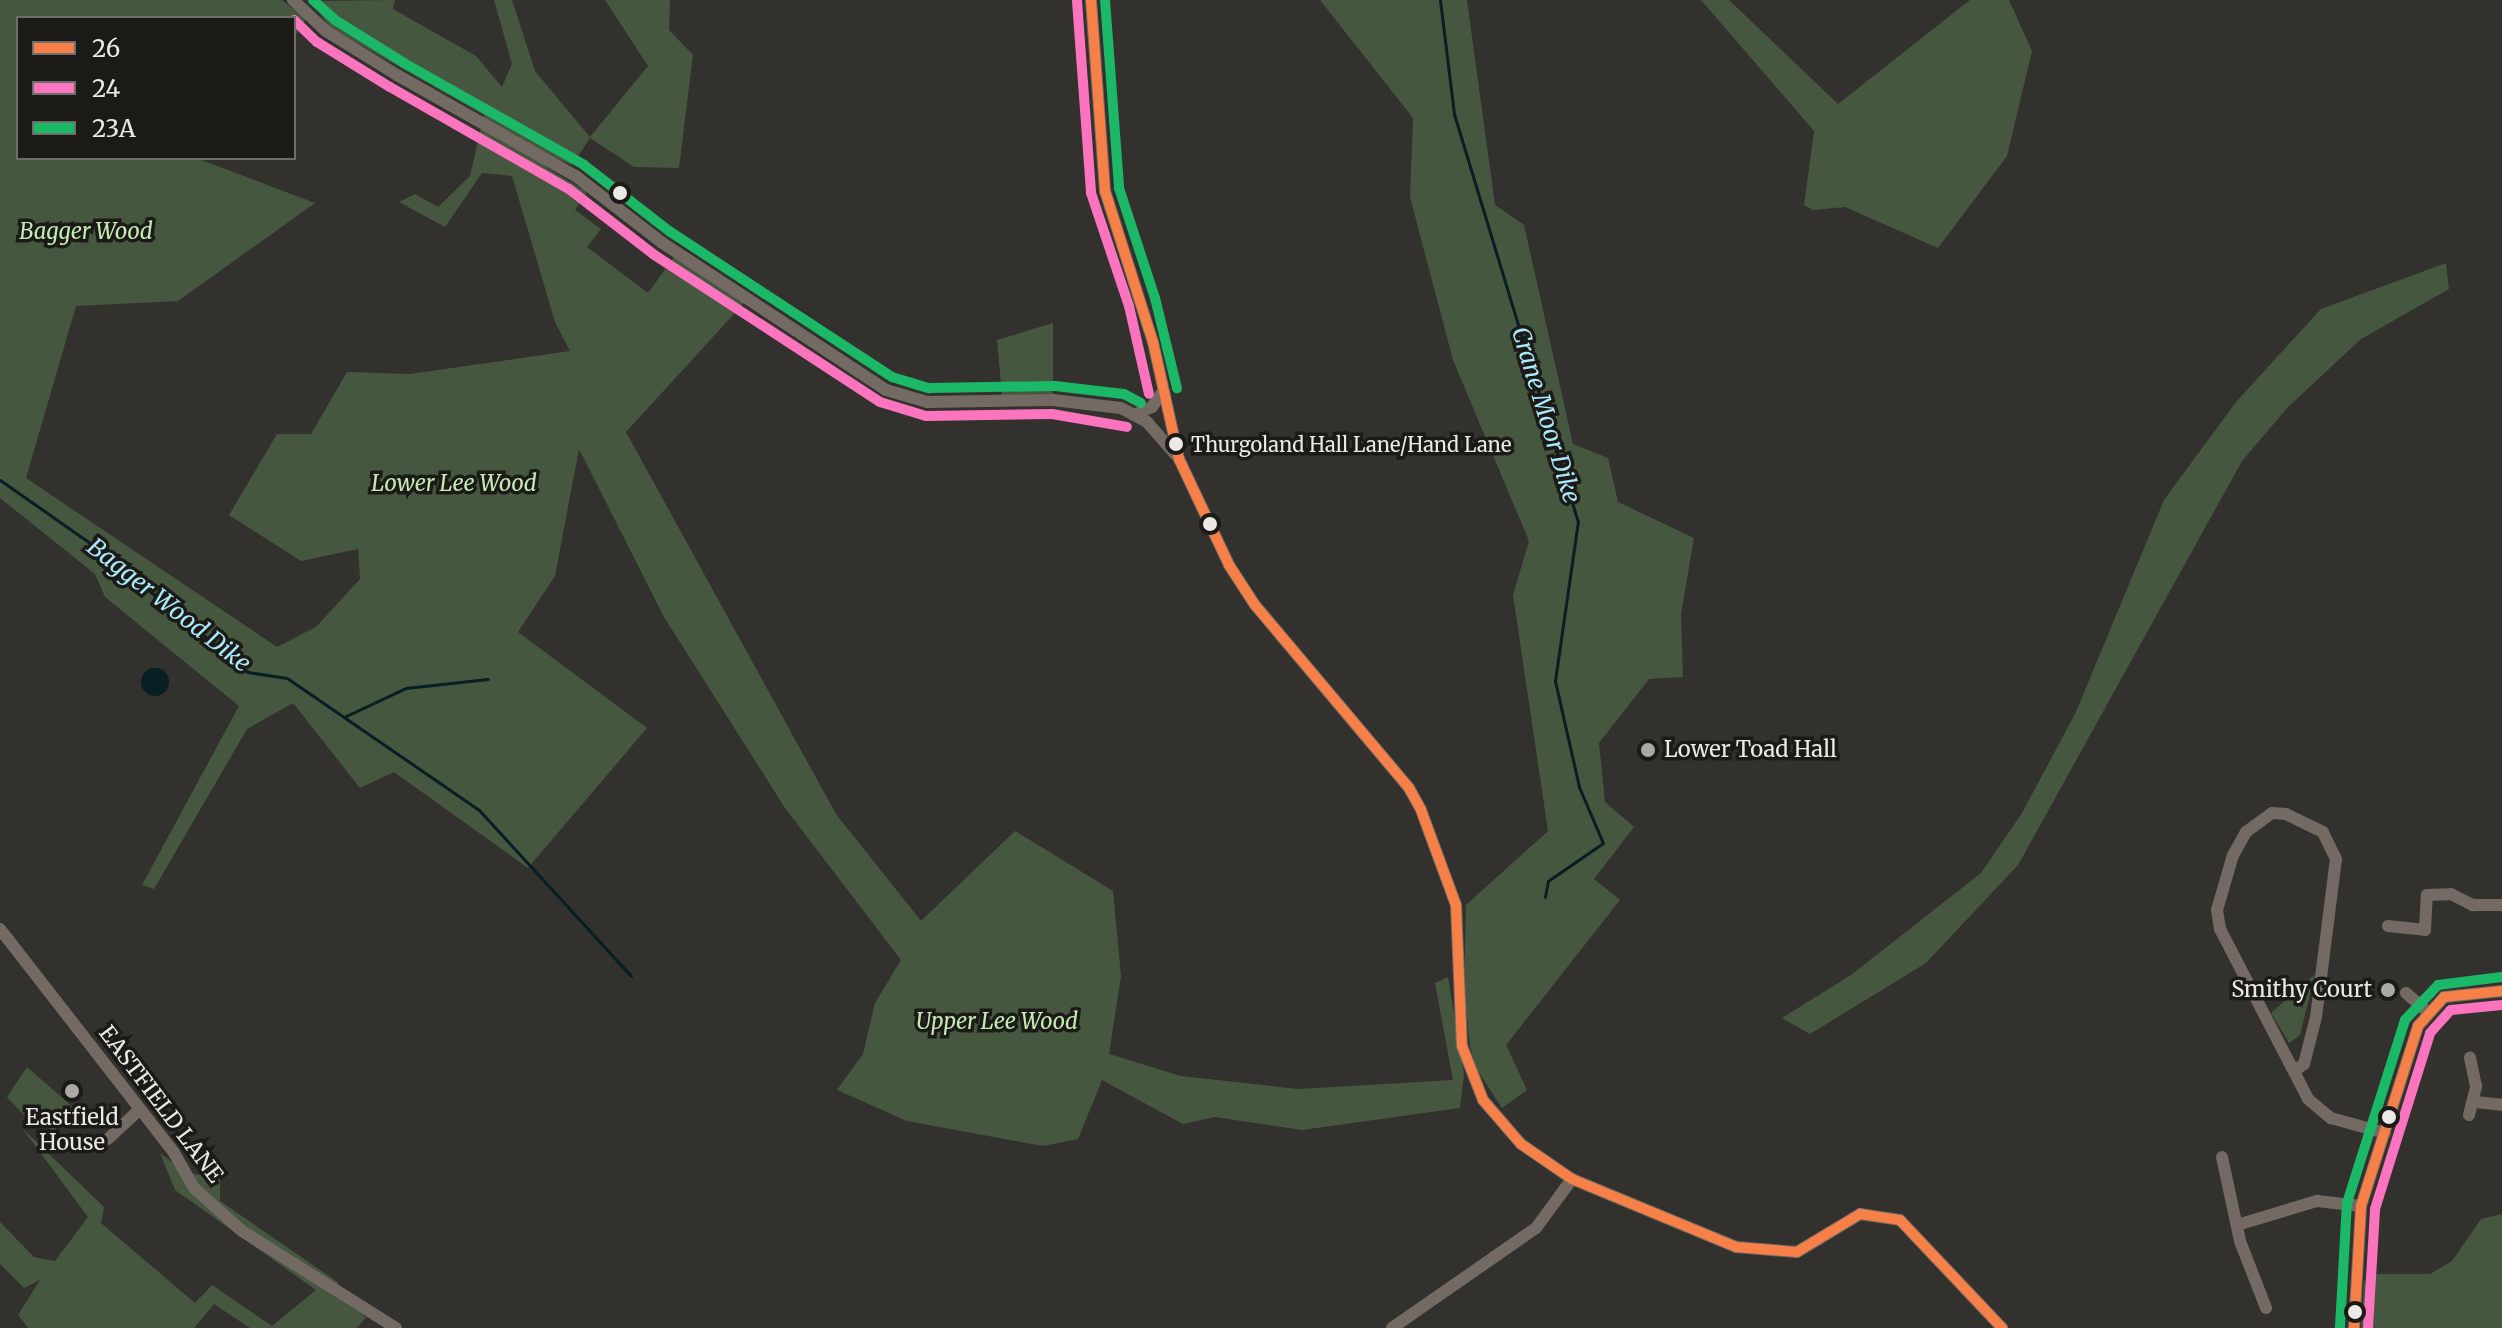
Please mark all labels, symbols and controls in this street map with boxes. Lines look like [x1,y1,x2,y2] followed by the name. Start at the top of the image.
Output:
[16,16,296,160] legend
[92,33,120,64] text: 26
[92,73,120,104] text: 24
[92,113,136,144] text: 23A
[612,185,628,201] unlabelled marker
[19,219,153,245] park label: Bagger Wood
[1506,323,1586,507] water label: Crane Moor Dike
[1191,432,1511,456] place label: Thurgoland Hall Lane/Hand Lane
[1168,436,1184,452] marker: Thurgoland Hall Lane/Hand Lane
[371,471,537,497] park label: Lower Lee Wood
[1202,516,1218,532] unlabelled marker
[81,532,257,678] water label: Bagger Wood Dike
[1664,737,1837,763] place label: Lower Toad Hall
[1639,741,1657,759] marker: Lower Toad Hall
[2231,977,2372,1003] place label: Smithy Court
[2379,981,2397,999] marker: Smithy Court
[916,1009,1078,1035] park label: Upper Lee Wood
[93,1020,229,1188] street label: EASTFIELD LANE
[63,1082,81,1100] marker: Eastfield House
[25,1104,119,1156] place label: Eastfield House
[2381,1109,2397,1125] unlabelled marker
[2347,1304,2363,1320] unlabelled marker

